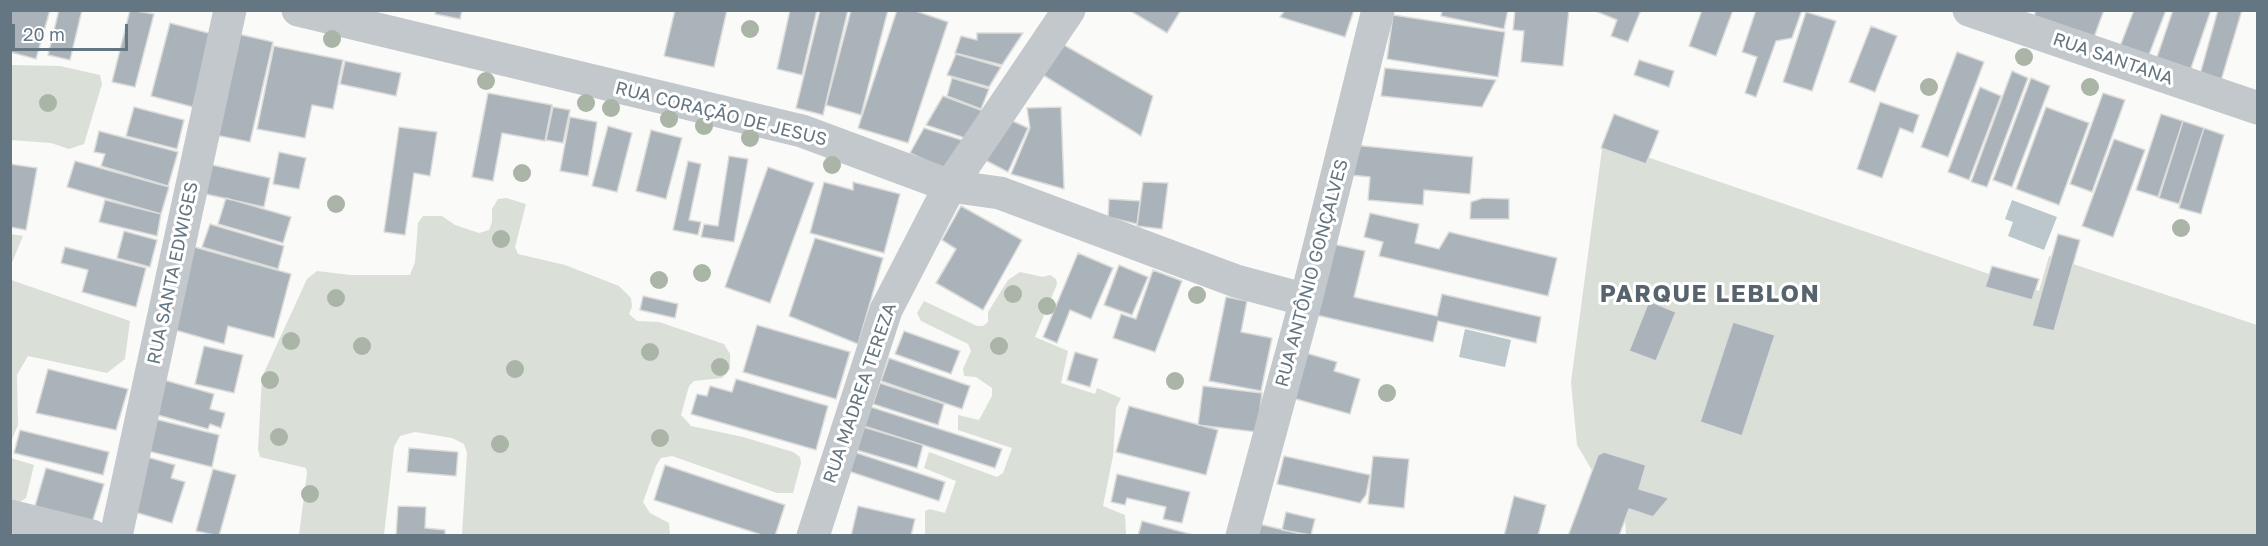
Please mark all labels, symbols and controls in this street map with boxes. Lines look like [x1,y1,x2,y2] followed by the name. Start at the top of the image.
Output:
[15,12,130,50] scale bar
[23,23,65,45] text: 20 m
[2050,28,2176,90] street label: RUA SANTANA
[613,77,829,151] street label: RUA CORAÇÃO DE JESUS
[1271,157,1353,389] street label: RUA ANTÔNIO GONÇALVES
[143,180,203,366] street label: RUA SANTA EDWIGES
[1600,280,1820,308] district label: PARQUE LEBLON
[819,300,901,486] street label: RUA MADREA TEREZA

